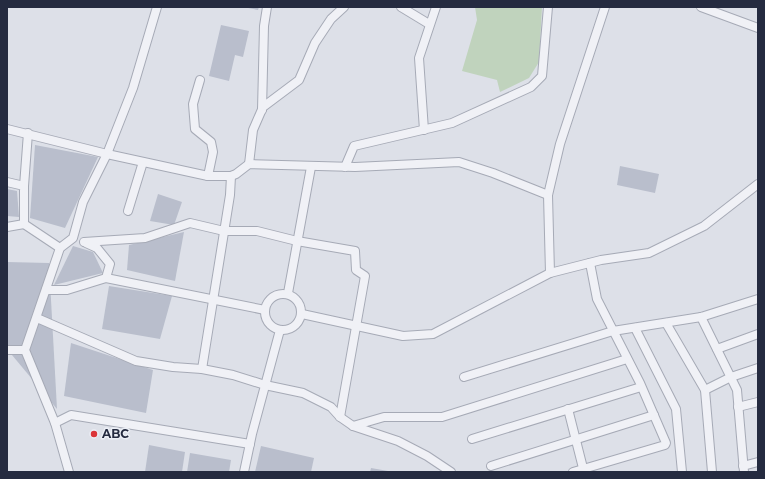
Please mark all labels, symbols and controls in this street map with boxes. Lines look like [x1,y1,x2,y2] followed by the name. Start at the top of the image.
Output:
[101,426,129,441] place label: ABC
[89,429,99,439] marker: ABC

